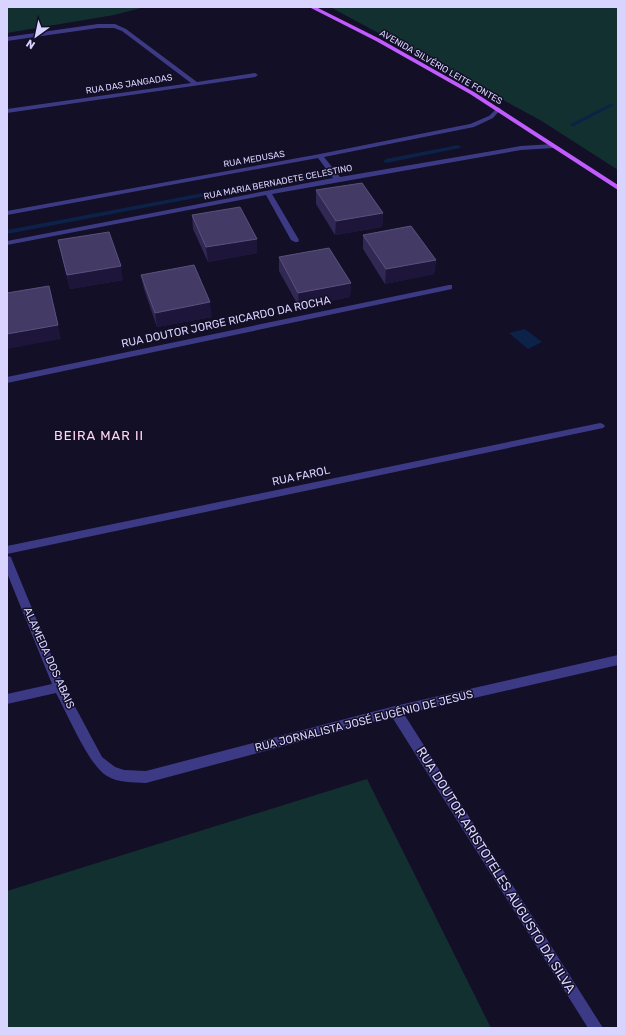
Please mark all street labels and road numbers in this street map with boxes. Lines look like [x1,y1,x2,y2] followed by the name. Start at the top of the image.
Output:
[378,27,505,106] street label: AVENIDA SILVÉRIO LEITE FONTES
[85,72,173,96] street label: RUA DAS JANGADAS
[222,149,286,169] street label: RUA MEDUSAS
[203,163,353,201] street label: RUA MARIA BERNADETE CELESTINO
[120,293,332,351] street label: RUA DOUTOR JORGE RICARDO DA ROCHA
[271,464,331,488] street label: RUA FAROL
[21,605,77,711] street label: ALAMEDA DOS ABAIS
[254,688,475,754] street label: RUA JORNALISTA JOSÉ EUGÊNIO DE JESUS
[414,744,579,996] street label: RUA DOUTOR ARISTOTELES AUGUSTO DA SILVA

